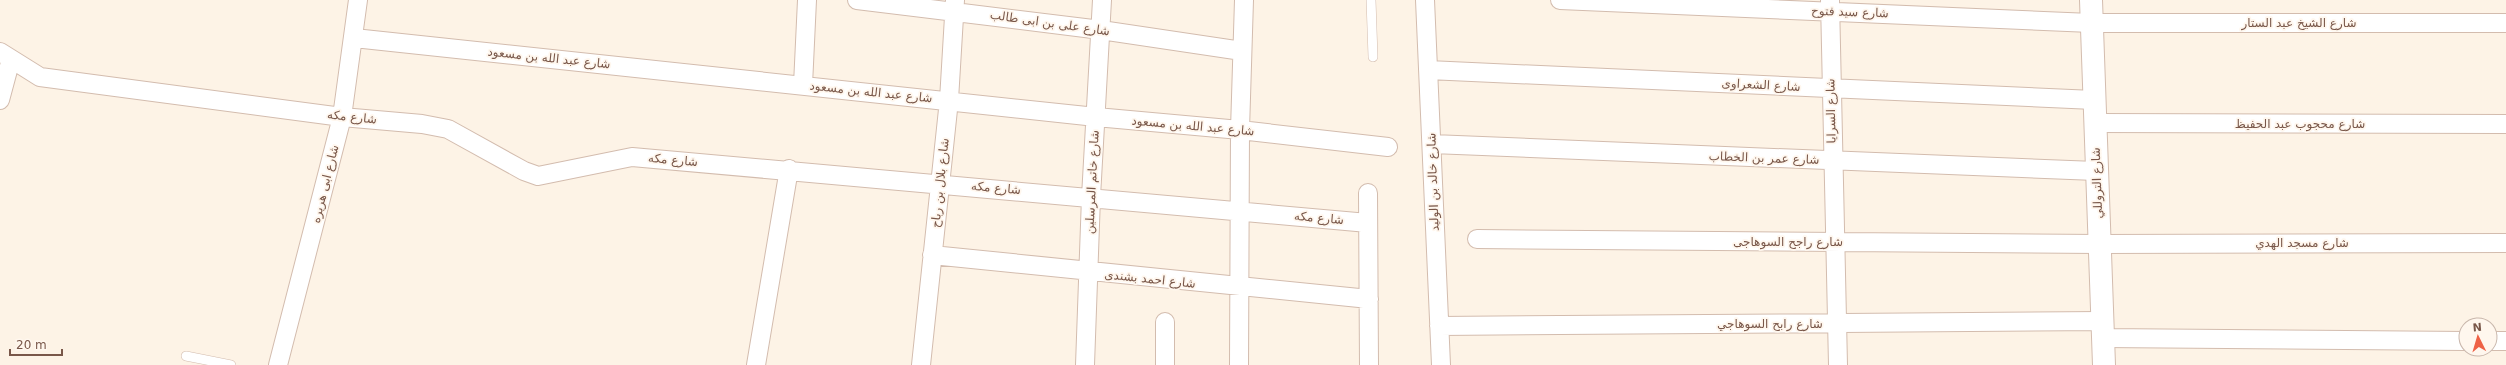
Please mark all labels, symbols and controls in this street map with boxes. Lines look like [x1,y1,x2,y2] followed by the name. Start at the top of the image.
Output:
[1811,4,1889,21] street label: شارع سيد فتوح
[989,8,1111,39] street label: شارع على بن ابى طالب
[2240,16,2357,31] street label: شارع الشيخ عبد الستار
[487,45,611,72] street label: شارع عبد الله بن مسعود
[1721,76,1801,95] street label: شارع الشعراوى
[1823,78,1840,144] street label: شارع السرايا
[809,79,933,106] street label: شارع عبد الله بن مسعود
[326,107,378,128] street label: شارع مكه
[1131,114,1255,139] street label: شارع عبد الله بن مسعود
[2235,117,2365,132] street label: شارع محجوب عبد الحفيظ
[1082,130,1103,234] street label: شارع خاتم المرسلين
[1424,133,1443,231] street label: شارع خالد بن الوليد
[928,137,953,229] street label: شارع بلال بن رباح
[309,143,342,225] street label: شارع ابى هريره
[2089,147,2106,219] street label: شارع التروللي
[1708,149,1820,168] street label: شارع عمر بن الخطاب
[647,151,698,170] street label: شارع مكه
[970,179,1021,198] street label: شارع مكه
[1293,209,1344,228] street label: شارع مكه
[1733,235,1843,250] street label: شارع راجح السوهاجى
[2255,236,2349,251] street label: شارع مسجد الهدي
[1104,267,1196,292] street label: شارع احمد بشندى
[1717,317,1823,332] street label: شارع رابح السوهاجي
[2458,317,2498,357] north arrow
[2472,321,2482,334] text: N
[10,331,62,357] scale bar
[16,338,47,352] text: 20 m

